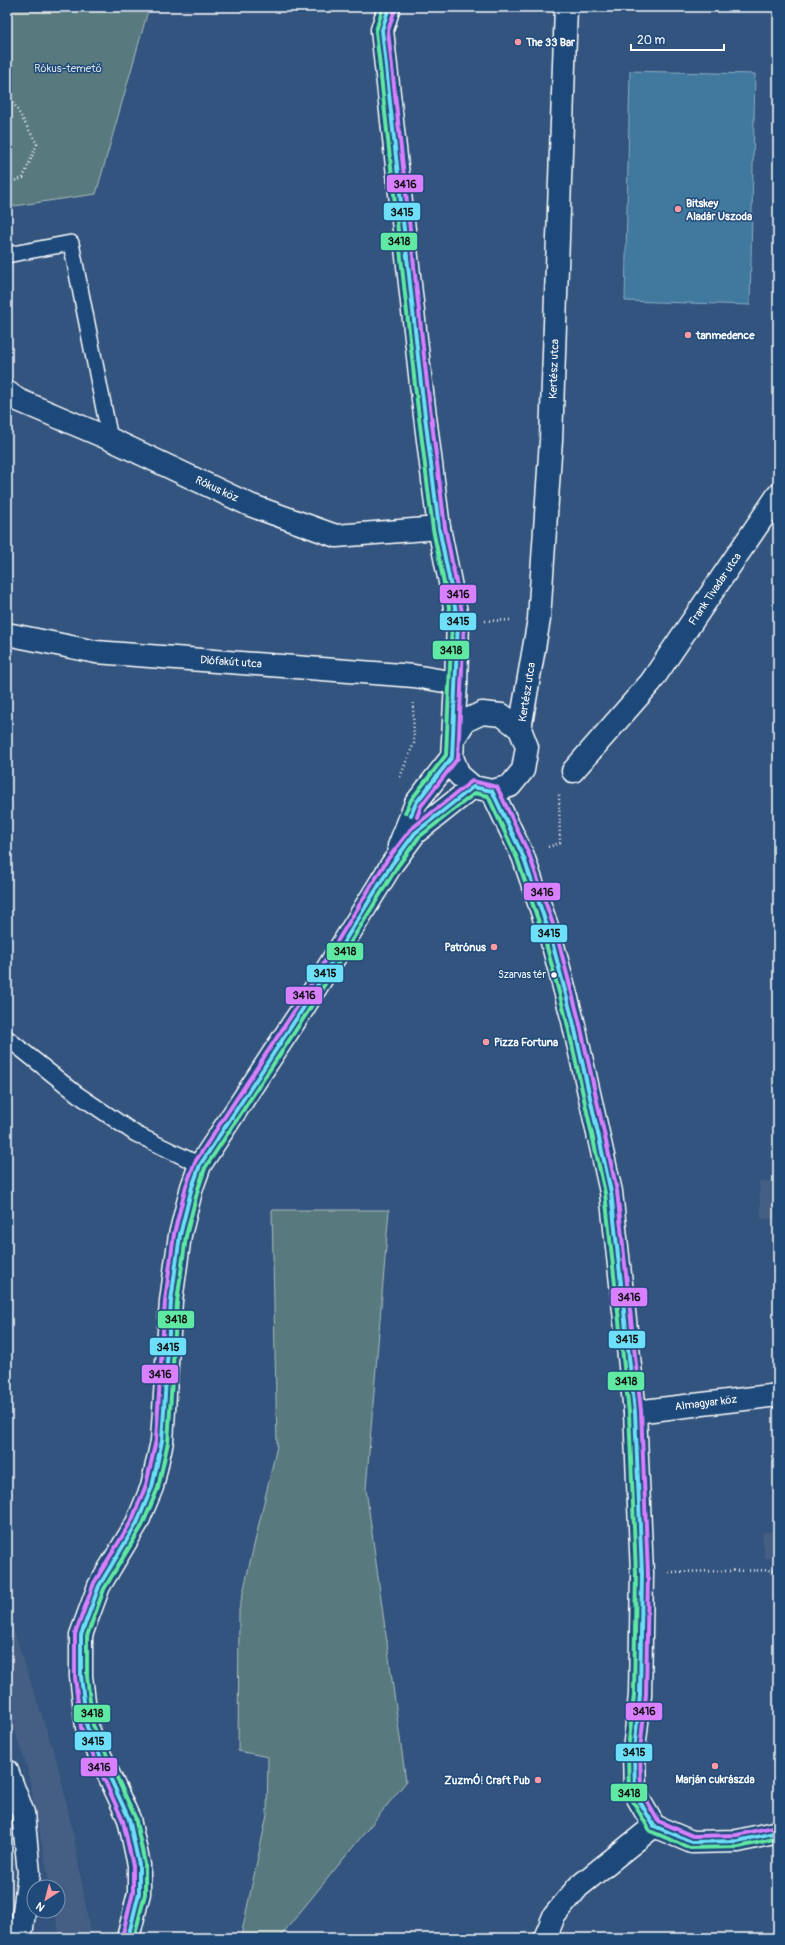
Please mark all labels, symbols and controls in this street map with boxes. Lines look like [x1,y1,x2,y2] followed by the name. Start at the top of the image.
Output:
[631,26,724,52] scale bar
[637,33,666,48] text: 20 m
[525,36,576,49] place label: The 33 Bar
[513,37,523,47] marker: The 33 Bar
[34,62,102,75] park label: Rókus-temető
[386,174,424,193] line badge: 3416
[393,178,417,191] text: 3416
[686,197,752,223] place label: Bitskey Aladár Uszoda
[383,202,421,221] line badge: 3415
[673,204,683,214] marker: Bitskey Aladár Uszoda
[391,206,413,219] text: 3415
[380,232,418,251] line badge: 3418
[388,235,411,248] text: 3418
[695,329,755,342] place label: tanmedence
[683,330,693,340] marker: tanmedence
[546,339,562,399] street label: Kertész utca
[193,473,241,505] street label: Rókus köz
[686,550,744,628] street label: Frank Tivadar utca
[439,584,477,604] line badge: 3416
[446,588,470,601] text: 3416
[439,612,477,631] line badge: 3415
[447,615,469,628] text: 3415
[432,640,470,660] line badge: 3418
[440,644,463,657] text: 3418
[200,653,262,671] street label: Diófakút utca
[516,661,538,723] street label: Kertész utca
[523,882,561,901] line badge: 3416
[530,886,554,899] text: 3416
[530,924,568,943] line badge: 3415
[538,927,560,940] text: 3415
[445,941,486,954] place label: Patrónus
[326,942,364,961] line badge: 3418
[489,942,499,952] marker: Patrónus
[334,945,357,958] text: 3418
[306,964,344,983] line badge: 3415
[314,967,336,980] text: 3415
[498,969,546,981] place label: Szarvas tér
[549,970,559,980] marker: Szarvas tér
[285,986,323,1005] line badge: 3416
[292,989,316,1002] text: 3416
[494,1036,558,1049] place label: Pizza Fortuna
[481,1037,491,1047] marker: Pizza Fortuna
[610,1287,648,1307] line badge: 3416
[617,1291,641,1304] text: 3416
[157,1310,195,1329] line badge: 3418
[165,1313,188,1326] text: 3418
[608,1330,646,1349] line badge: 3415
[616,1333,638,1346] text: 3415
[149,1337,187,1356] line badge: 3415
[157,1341,179,1354] text: 3415
[141,1364,179,1384] line badge: 3416
[148,1368,172,1381] text: 3416
[607,1371,645,1391] line badge: 3418
[615,1375,638,1388] text: 3418
[674,1393,738,1413] street label: Almagyar köz
[625,1702,663,1721] line badge: 3416
[73,1704,111,1723] line badge: 3418
[632,1705,656,1718] text: 3416
[81,1707,104,1720] text: 3418
[74,1731,112,1751] line badge: 3415
[82,1735,104,1748] text: 3415
[615,1743,653,1762] line badge: 3415
[623,1746,645,1759] text: 3415
[80,1757,118,1777] line badge: 3416
[87,1761,111,1774] text: 3416
[710,1761,720,1771] marker: Marján cukrászda
[444,1773,531,1787] place label: ZuzmÓ! Craft Pub
[675,1773,755,1786] place label: Marján cukrászda
[533,1775,543,1785] marker: ZuzmÓ! Craft Pub
[610,1783,648,1802] line badge: 3418
[618,1787,641,1800] text: 3418
[26,1879,66,1919] north arrow
[33,1899,47,1914] text: N

